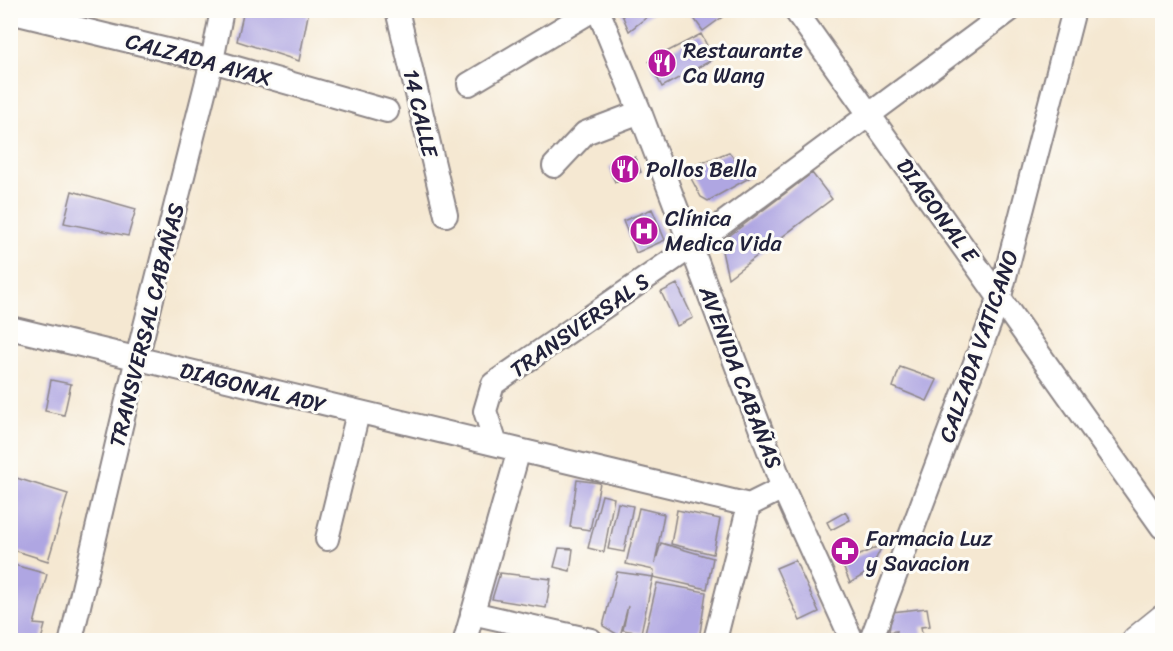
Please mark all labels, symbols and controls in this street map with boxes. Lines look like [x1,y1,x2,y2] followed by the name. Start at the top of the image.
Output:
[121,21,276,98] street label: CALZADA AYAX
[683,31,803,95] place label: Restaurante Ca Wang
[646,47,678,79] restaurant icon: Restaurante Ca Wang
[391,65,450,163] street label: 14 CALLE
[886,149,990,273] street label: DIAGONAL E
[646,150,757,189] place label: Pollos Bella
[609,153,641,185] restaurant icon: Pollos Bella
[97,199,196,452] street label: TRANSVERSAL CABAÑAS
[665,199,782,263] place label: Clínica Medica Vida
[628,215,660,247] hospital icon: Clínica Medica Vida
[927,245,1030,448] street label: CALZADA VATICANO
[501,262,658,388] street label: TRANSVERSAL S
[687,279,793,475] street label: AVENIDA CABAÑAS
[176,350,331,425] street label: DIAGONAL ADY
[866,519,993,583] place label: Farmacia Luz y Savacion
[829,535,861,567] pharmacy icon: Farmacia Luz y Savacion

